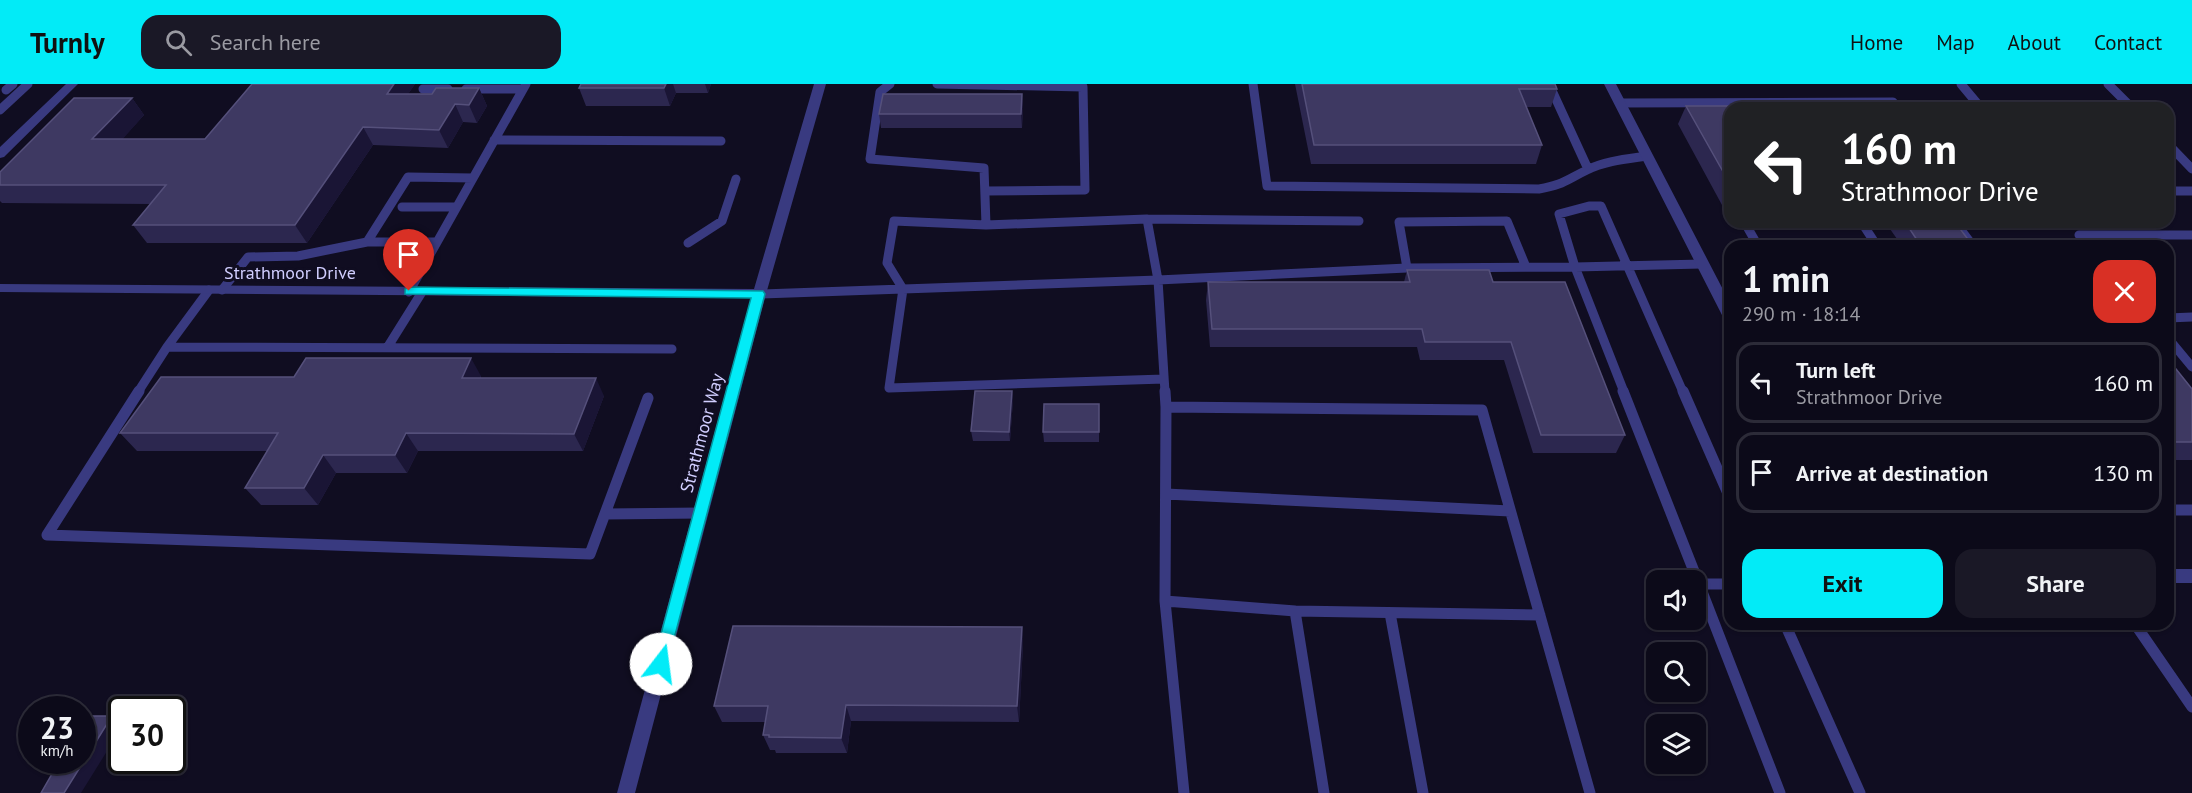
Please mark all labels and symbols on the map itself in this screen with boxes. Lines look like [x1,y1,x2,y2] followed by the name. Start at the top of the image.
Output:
[383,229,434,291] pin
[224,261,356,284] street label: Strathmoor Drive
[675,370,729,495] street label: Strathmoor Way
[629,632,693,696] position arrow
[108,696,186,774] speed limit sign: 30

